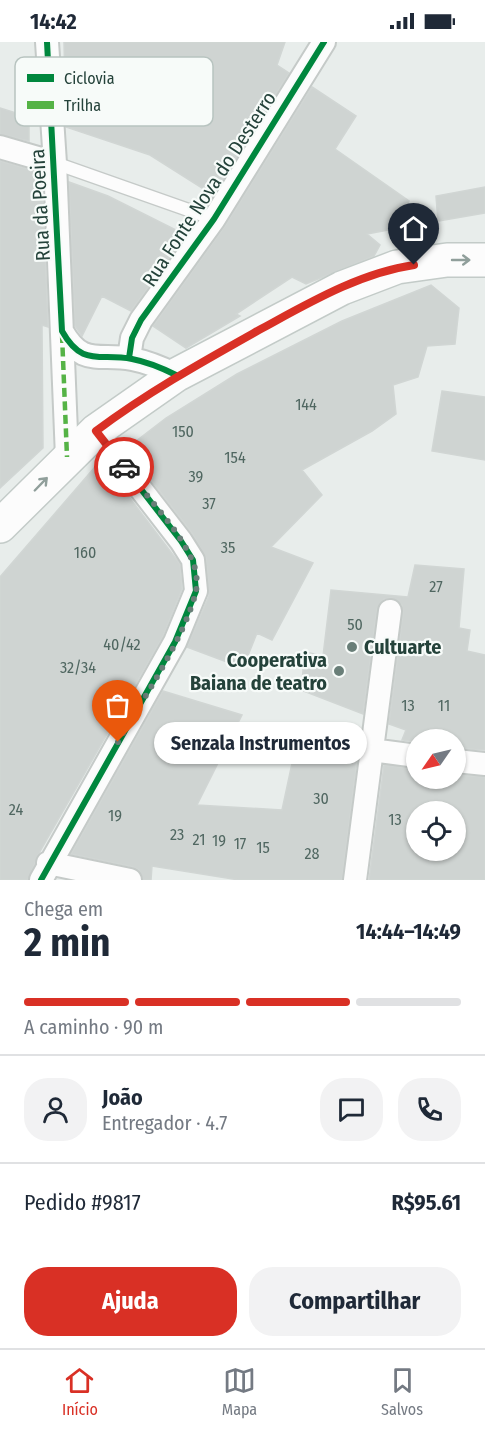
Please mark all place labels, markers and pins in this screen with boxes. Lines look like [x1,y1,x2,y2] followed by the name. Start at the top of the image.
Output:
[388,203,439,265] pin
[364,635,442,659] place label: Cultuarte
[345,640,359,654] marker: Cultuarte
[190,648,327,695] place label: Cooperativa Baiana de teatro
[332,664,346,678] marker: Cooperativa Baiana de teatro
[92,680,143,742] pin
[154,721,367,763] callout: Senzala Instrumentos

